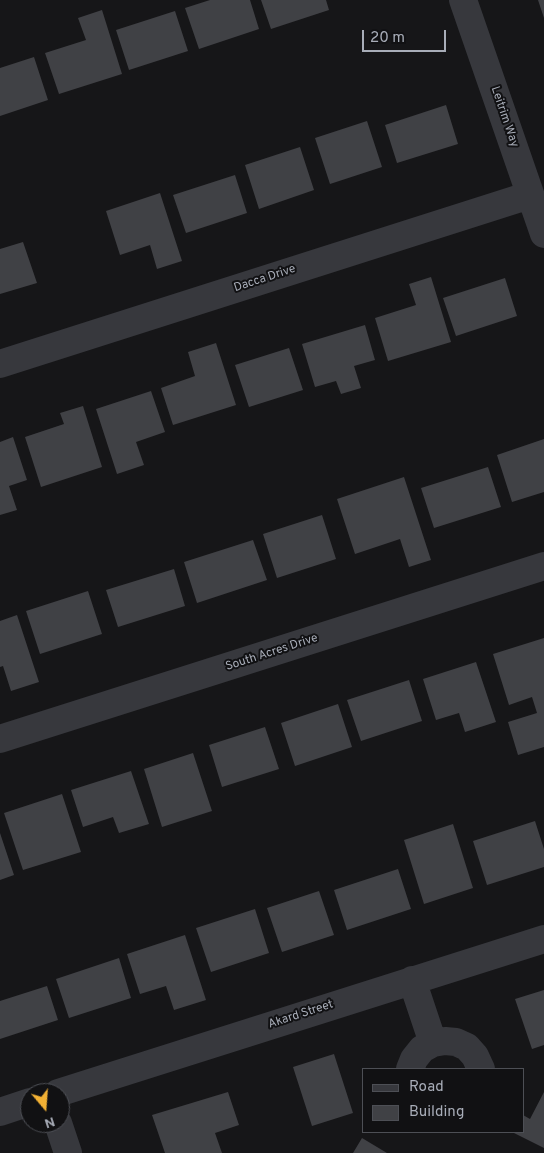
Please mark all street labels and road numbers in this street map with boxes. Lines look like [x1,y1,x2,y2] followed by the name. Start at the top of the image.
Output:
[487,85,521,149] street label: Leitrim Way
[232,262,298,296] street label: Dacca Drive
[224,631,320,675] street label: South Acres Drive
[267,998,335,1032] street label: Akard Street

